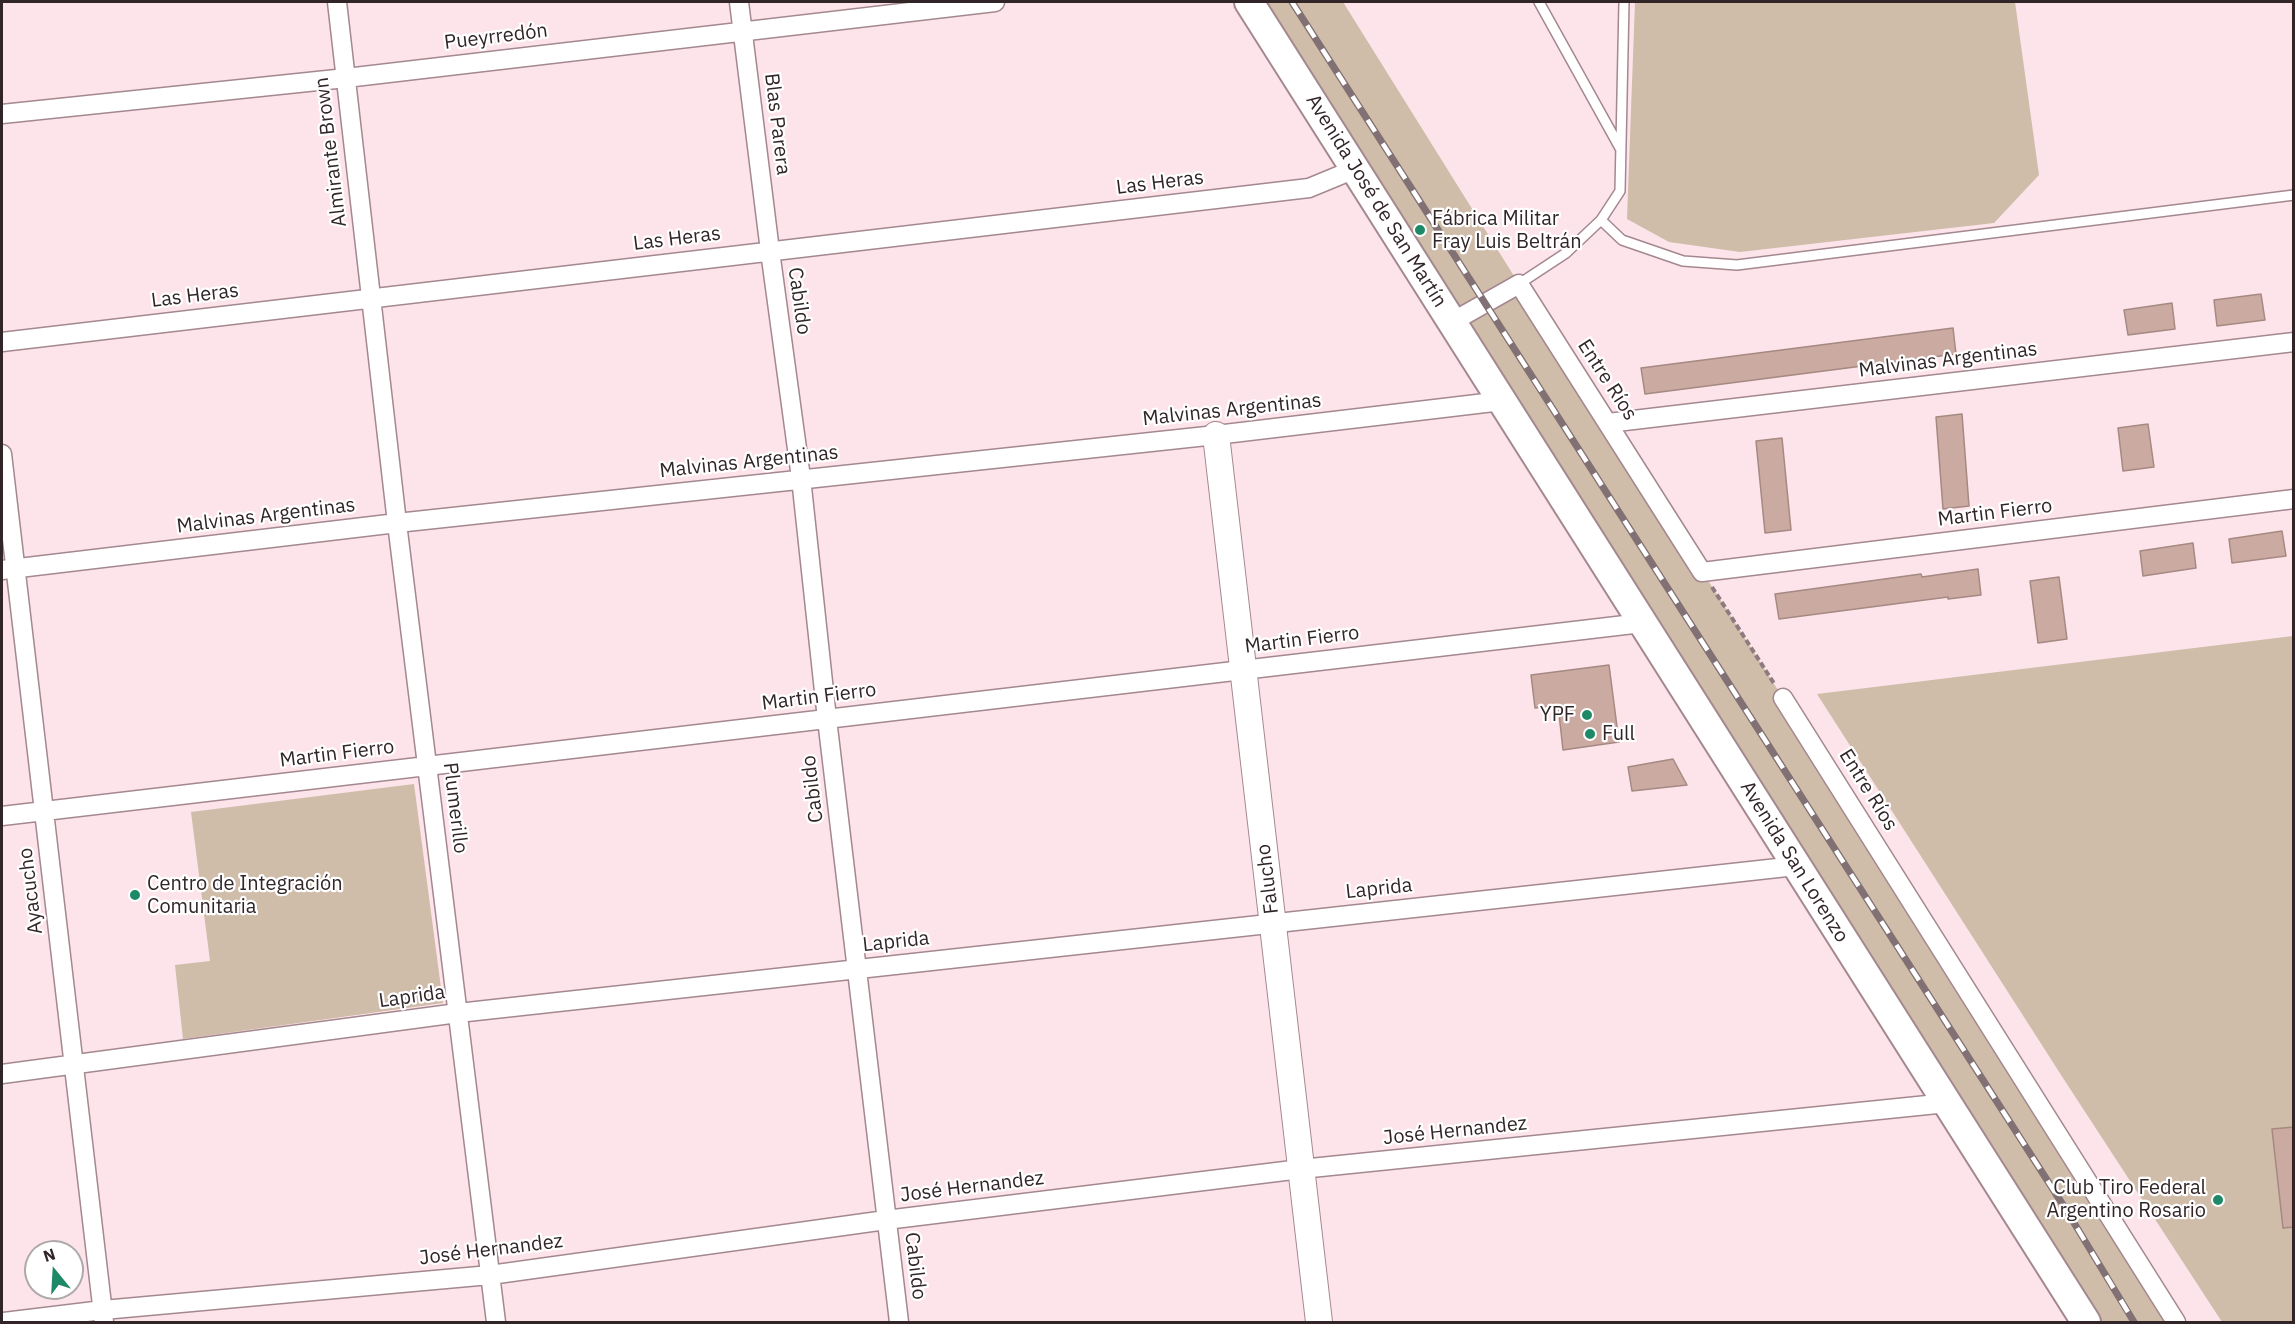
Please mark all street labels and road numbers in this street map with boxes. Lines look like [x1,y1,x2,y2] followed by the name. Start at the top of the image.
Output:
[443,19,549,55] street label: Pueyrredón
[759,72,795,176] street label: Blas Parera
[310,76,352,228] street label: Almirante Brown
[1300,90,1452,312] street label: Avenida José de San Martín
[1115,166,1205,200] street label: Las Heras
[632,222,722,256] street label: Las Heras
[782,266,816,336] street label: Cabildo
[150,279,240,313] street label: Las Heras
[1572,335,1642,425] street label: Entre Ríos
[1857,337,2039,383] street label: Malvinas Argentinas
[1141,389,1323,431] street label: Malvinas Argentinas
[658,441,840,483] street label: Malvinas Argentinas
[175,493,357,539] street label: Malvinas Argentinas
[1936,494,2054,532] street label: Martin Fierro
[1243,621,1361,659] street label: Martin Fierro
[760,678,878,716] street label: Martin Fierro
[278,735,396,773] street label: Martin Fierro
[1834,745,1902,835] street label: Entre Ríos
[797,754,829,824] street label: Cabildo
[438,761,472,855] street label: Plumerillo
[1735,777,1853,947] street label: Avenida San Lorenzo
[1252,843,1284,915] street label: Falucho
[14,846,48,936] street label: Ayacucho
[1344,874,1414,904] street label: Laprida
[861,927,931,957] street label: Laprida
[377,980,447,1014] street label: Laprida
[1382,1112,1528,1150] street label: José Hernandez
[899,1166,1045,1208] street label: José Hernandez
[418,1229,564,1271] street label: José Hernandez
[899,1231,931,1301] street label: Cabildo

